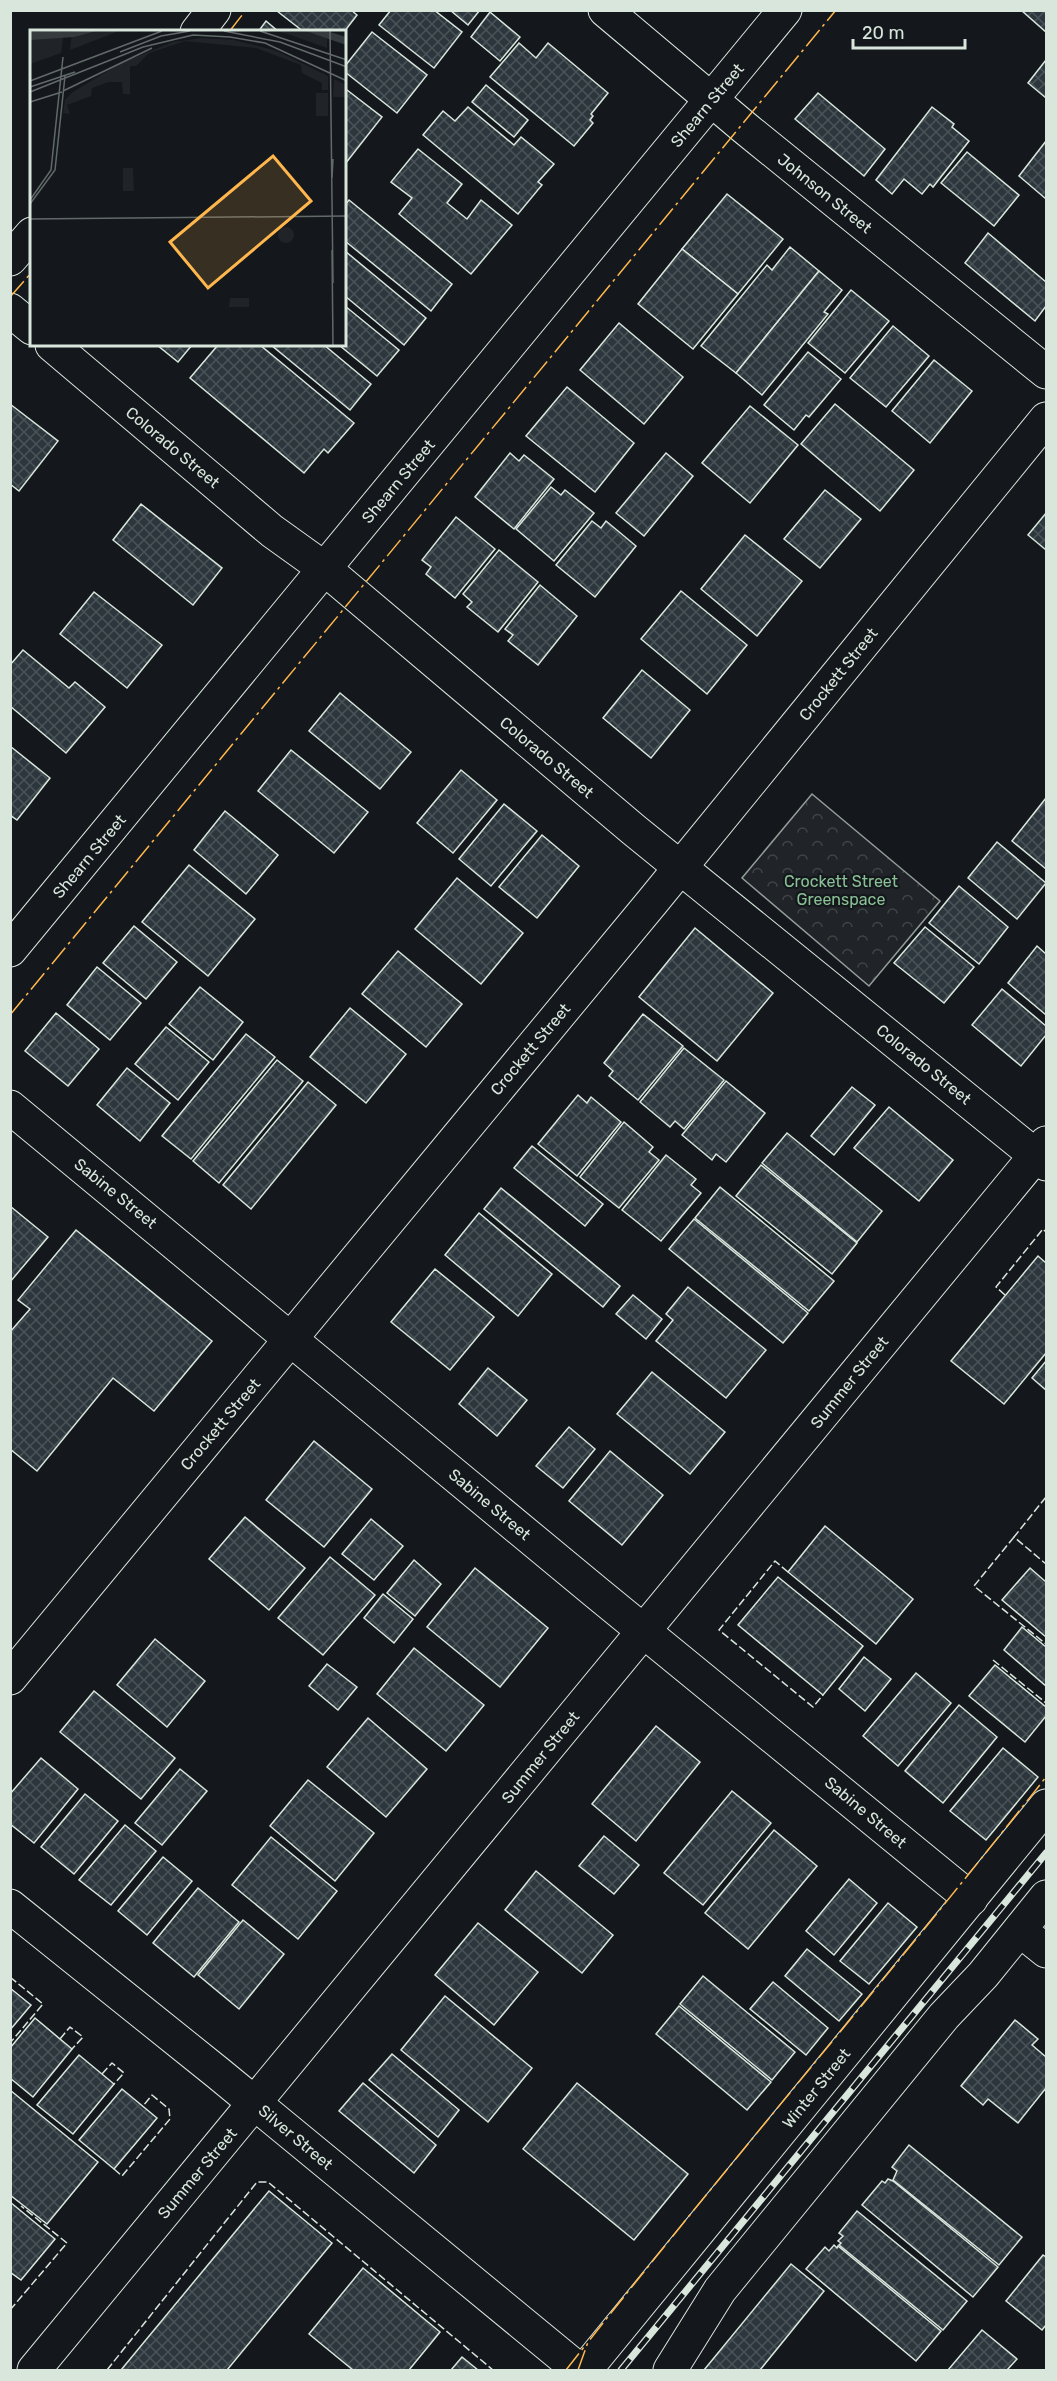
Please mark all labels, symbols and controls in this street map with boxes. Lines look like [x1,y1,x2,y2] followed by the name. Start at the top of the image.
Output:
[853,12,966,50] scale bar
[862,22,904,44] text: 20 m
[30,30,346,346] inset map
[667,60,748,151] street label: Shearn Street
[774,150,876,237] street label: Johnson Street
[122,403,223,492] street label: Colorado Street
[358,436,439,527] street label: Shearn Street
[795,624,882,725] street label: Crockett Street
[496,713,597,802] street label: Colorado Street
[49,811,130,902] street label: Shearn Street
[784,872,898,909] park label: Crockett Street Greenspace
[486,1000,574,1099] street label: Crockett Street
[872,1020,975,1108] street label: Colorado Street
[70,1154,161,1233] street label: Sabine Street
[806,1332,892,1432] street label: Summer Street
[176,1375,264,1474] street label: Crockett Street
[445,1465,534,1544] street label: Sabine Street
[497,1707,583,1807] street label: Summer Street
[821,1773,910,1852] street label: Sabine Street
[778,2044,854,2132] street label: Winter Street
[255,2101,337,2174] street label: Silver Street
[154,2124,241,2223] street label: Summer Street

